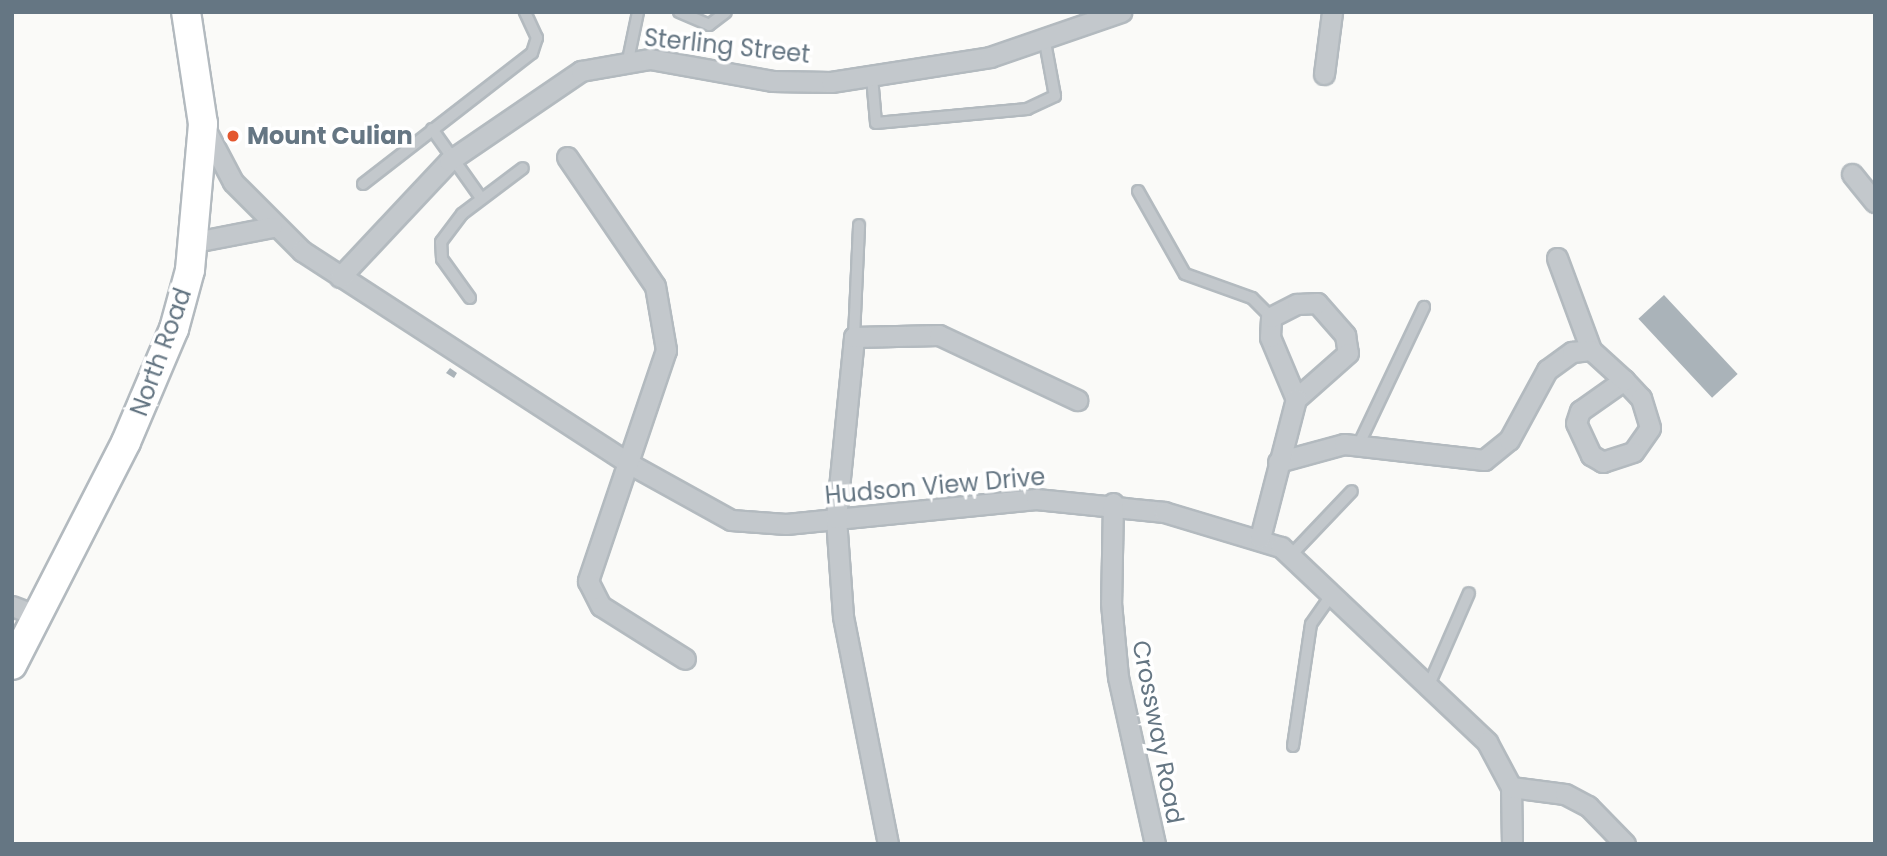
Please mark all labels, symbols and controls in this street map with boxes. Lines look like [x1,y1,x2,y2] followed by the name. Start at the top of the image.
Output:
[643,23,811,69] street label: Sterling Street
[247,122,413,150] place label: Mount Culian
[225,128,241,144] marker: Mount Culian
[125,284,197,420] street label: North Road
[824,462,1046,510] street label: Hudson View Drive
[1126,638,1190,826] street label: Crossway Road

